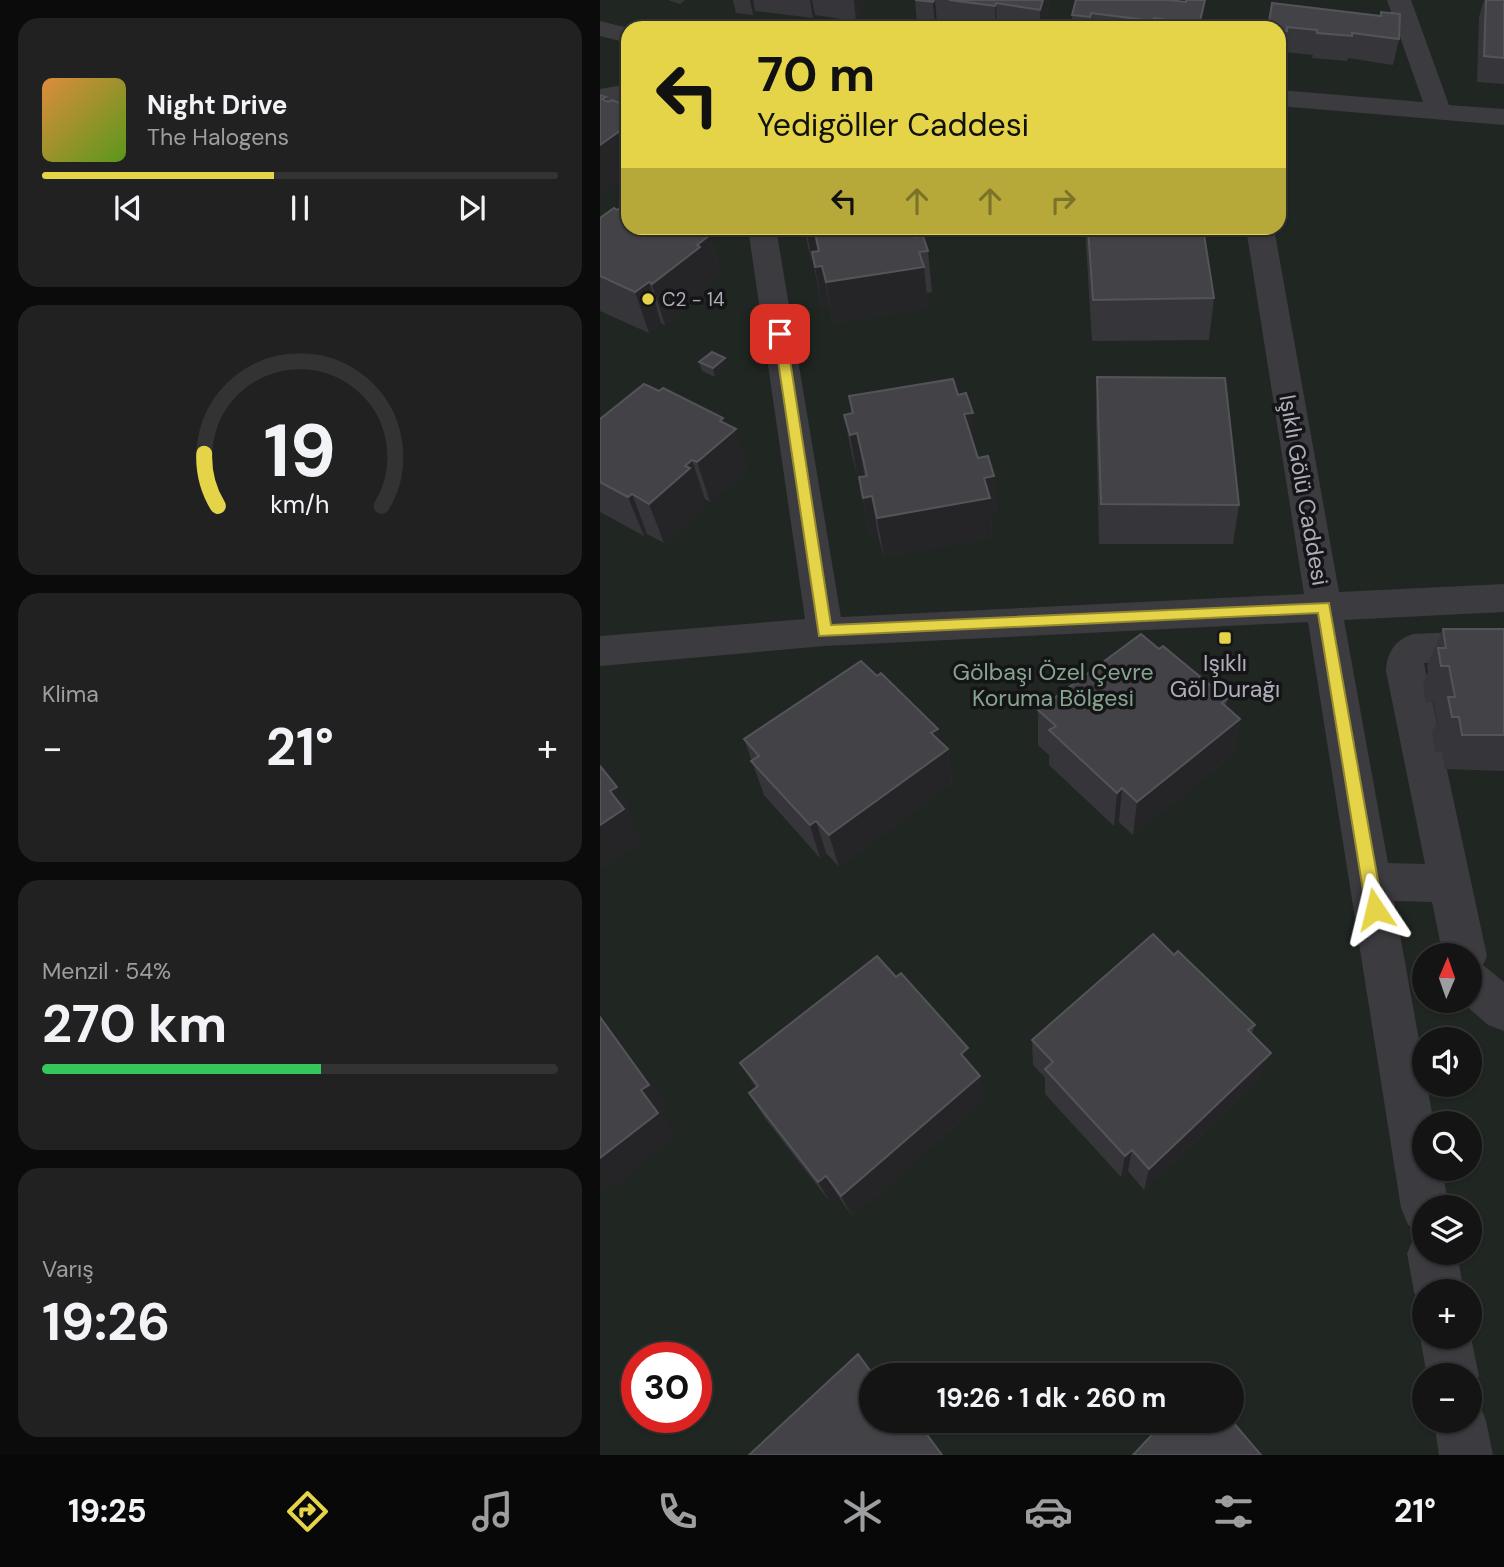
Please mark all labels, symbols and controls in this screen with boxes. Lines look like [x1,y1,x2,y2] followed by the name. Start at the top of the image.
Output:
[757,42,875,106] text: 70 m
[642,49,733,140] icon: left
[147,88,288,122] text: Night Drive
[757,104,1029,146] text: Yedigöller Caddesi
[147,122,289,152] text: The Halogens
[825,182,863,220] icon: left
[898,182,936,220] icon: ahead
[971,182,1009,220] icon: ahead
[1044,182,1082,220] icon: right
[109,189,147,227] icon: previous
[281,189,319,227] icon: pause
[453,189,491,227] icon: next
[662,287,724,312] place label: C2 - 14
[640,291,656,307] marker: C2 - 14
[750,304,810,364] pin
[761,315,799,353] icon: arrive
[1272,392,1336,588] street label: Işıklı Gölü Caddesi
[264,405,336,500] text: 19
[270,488,330,521] text: km/h
[1217,630,1233,646] marker: Işıklı Göl Durağı
[1170,648,1280,704] place label: Işıklı Göl Durağı
[953,657,1153,713] park label: Gölbaşı Özel Çevre Koruma Bölgesi
[42,679,99,709] text: Klima
[266,713,334,781] text: 21°
[42,723,63,773] text: −
[537,723,558,773] text: +
[1338,872,1412,946] position arrow
[1412,943,1482,1013] north arrow
[1412,943,1482,1433] map controls
[42,956,171,986] text: Menzil · 54%
[42,990,227,1058] text: 270 km
[1412,1027,1482,1097] button: sound
[1412,1111,1482,1181] button: search
[1412,1195,1482,1265] button: layers
[42,1254,94,1284] text: Varış
[1412,1279,1482,1349] button: +
[42,1288,170,1356] text: 19:26
[621,1342,712,1433] speed limit sign: 30
[1412,1363,1482,1433] button: −
[937,1381,1166,1415] text: 19:26 · 1 dk · 260 m
[283,1487,332,1536] icon: directions
[468,1487,517,1536] icon: music
[653,1487,702,1536] icon: phone
[838,1487,887,1536] icon: climate
[1024,1487,1073,1536] icon: car
[1209,1487,1258,1536] icon: filters
[68,1490,147,1532] text: 19:25
[1394,1490,1436,1532] text: 21°

